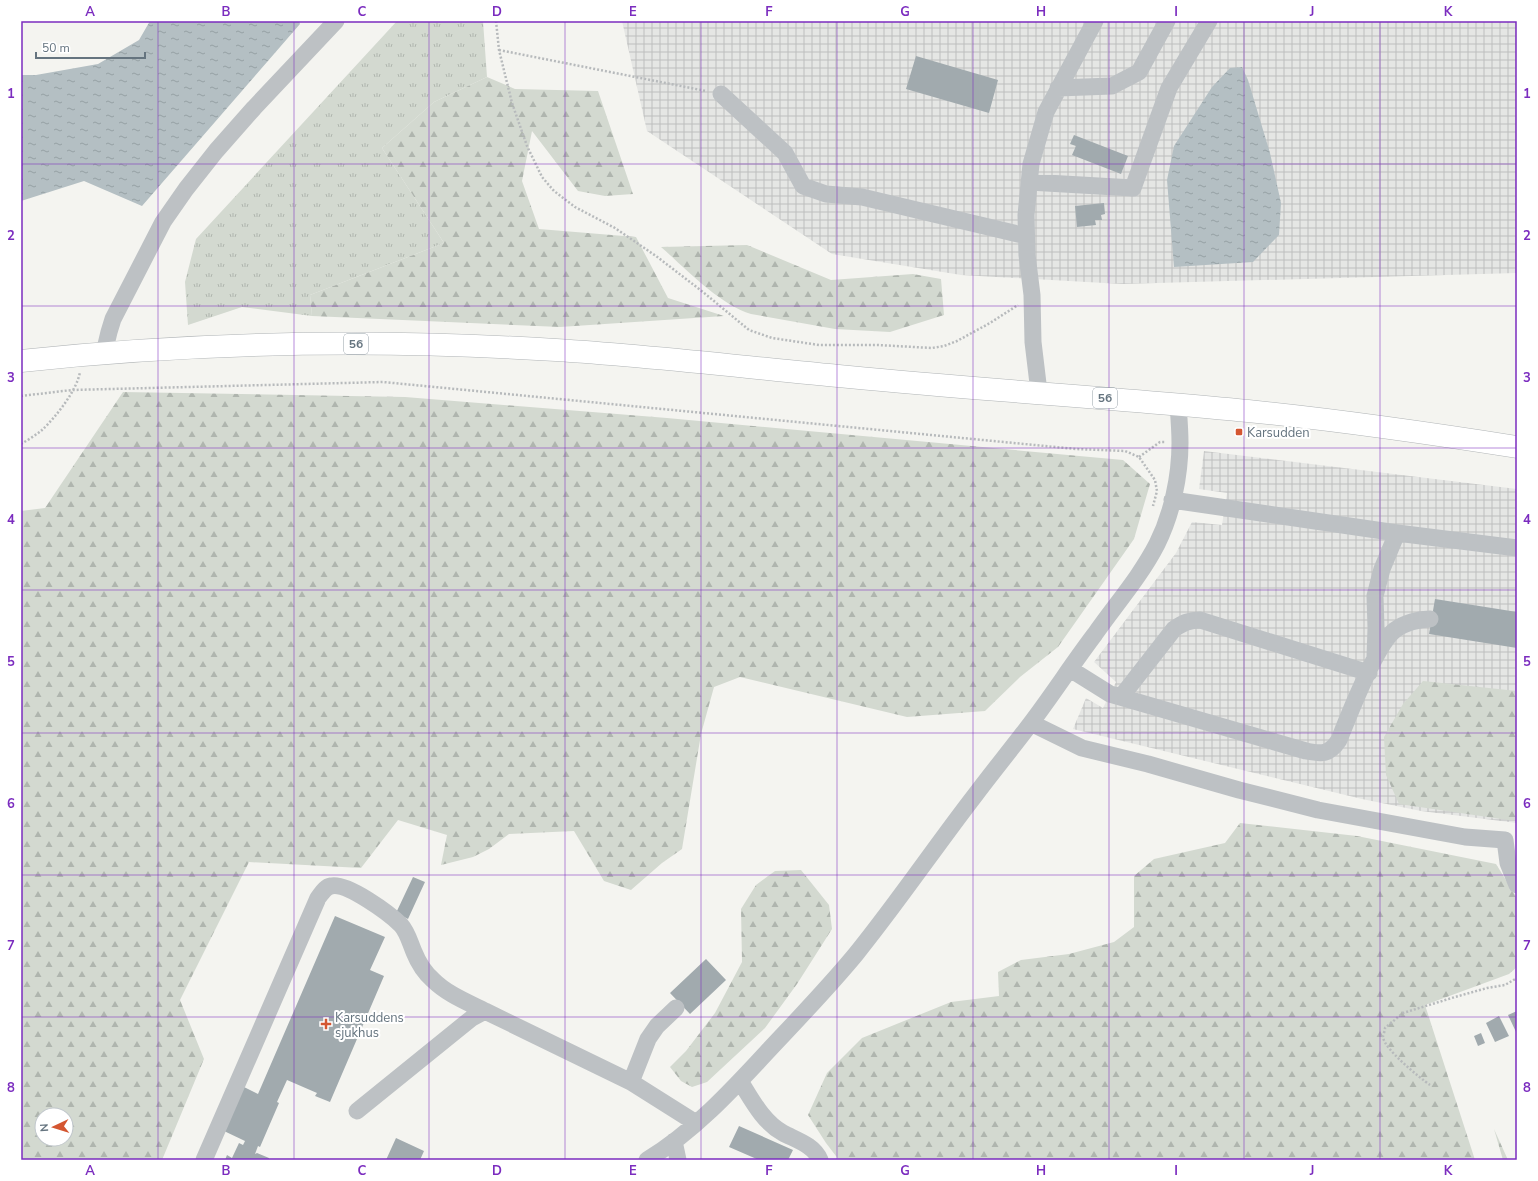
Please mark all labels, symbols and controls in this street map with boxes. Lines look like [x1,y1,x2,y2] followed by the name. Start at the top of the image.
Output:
[85,3,95,21] text: A
[222,3,231,21] text: B
[358,3,367,21] text: C
[492,3,502,21] text: D
[629,3,637,21] text: E
[765,3,773,21] text: F
[900,3,910,21] text: G
[1036,3,1046,21] text: H
[1174,3,1178,21] text: I
[1309,3,1314,21] text: J
[1444,3,1453,21] text: K
[36,34,145,60] scale bar
[42,40,70,56] text: 50 m
[7,85,15,103] text: 1
[1523,85,1531,103] text: 1
[7,227,15,245] text: 2
[1523,227,1531,245] text: 2
[344,334,368,354] road number: 56
[7,369,15,387] text: 3
[1523,369,1531,387] text: 3
[1093,388,1117,408] road number: 56
[1247,424,1310,442] place label: Karsudden
[1234,427,1244,437] marker: Karsudden
[7,511,15,529] text: 4
[1523,511,1531,529] text: 4
[7,653,15,671] text: 5
[1523,653,1531,671] text: 5
[7,795,15,813] text: 6
[1523,795,1531,813] text: 6
[7,937,15,955] text: 7
[1523,937,1531,955] text: 7
[335,1009,404,1042] place label: Karsuddens sjukhus
[320,1018,332,1030] marker: Karsuddens sjukhus
[7,1079,15,1097] text: 8
[1523,1079,1531,1097] text: 8
[34,1107,74,1147] north arrow
[37,1123,52,1132] text: N
[85,1162,95,1180] text: A
[222,1162,231,1180] text: B
[358,1162,367,1180] text: C
[492,1162,502,1180] text: D
[629,1162,637,1180] text: E
[765,1162,773,1180] text: F
[900,1162,910,1180] text: G
[1036,1162,1046,1180] text: H
[1174,1162,1178,1180] text: I
[1309,1162,1314,1180] text: J
[1444,1162,1453,1180] text: K

